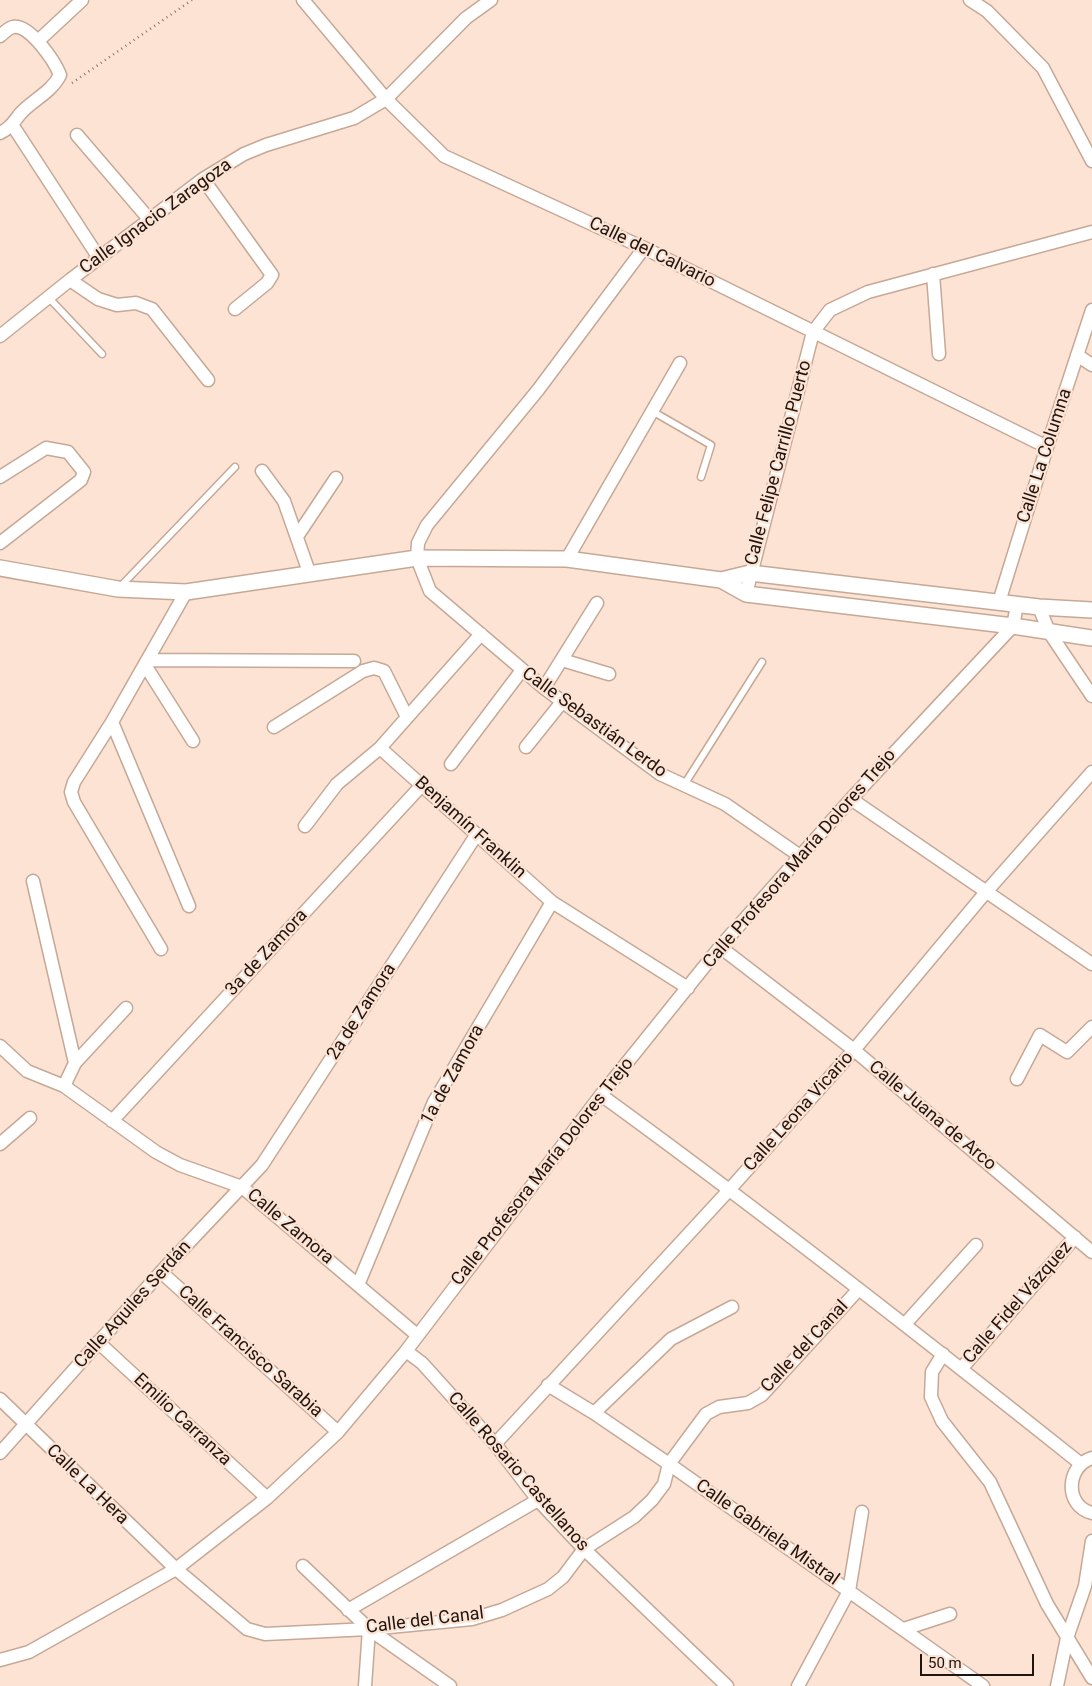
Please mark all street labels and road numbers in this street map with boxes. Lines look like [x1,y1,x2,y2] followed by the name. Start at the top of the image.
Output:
[76,155,236,279] street label: Calle Ignacio Zaragoza
[585,213,719,293] street label: Calle del Calvario
[741,358,817,568] street label: Calle Felipe Carrillo Puerto
[1013,386,1077,526] street label: Calle La Columna
[517,663,671,783] street label: Calle Sebastián Lerdo
[699,745,901,973] street label: Calle Profesora María Dolores Trejo
[410,772,530,884] street label: Benjamín Franklin
[221,905,313,1001] street label: 3a de Zamora
[323,960,401,1064] street label: 2a de Zamora
[417,1021,489,1129] street label: 1a de Zamora
[740,1048,858,1176] street label: Calle Leona Vicario
[447,1054,639,1290] street label: Calle Profesora María Dolores Trejo
[864,1056,1000,1176] street label: Calle Juana de Arco
[242,1185,338,1269] street label: Calle Zamora
[70,1237,196,1373] street label: Calle Aquiles Serdán
[959,1237,1077,1369] street label: Calle Fidel Vázquez
[173,1281,327,1423] street label: Calle Francisco Sarabia
[757,1296,853,1398] street label: Calle del Canal
[129,1369,235,1471] street label: Emilio Carranza
[443,1388,593,1556] street label: Calle Rosario Castellanos
[41,1440,133,1530] street label: Calle La Hera
[691,1475,843,1591] street label: Calle Gabriela Mistral
[365,1603,485,1639] street label: Calle del Canal

